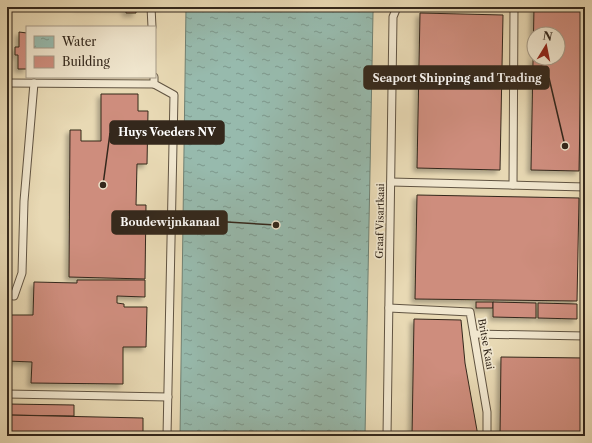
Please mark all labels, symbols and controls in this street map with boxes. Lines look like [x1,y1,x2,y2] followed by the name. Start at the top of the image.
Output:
[26,26,156,78] legend
[526,26,566,66] north arrow
[542,28,554,44] text: N
[61,34,96,49] text: Water
[62,54,110,69] text: Building
[364,66,549,89] callout: Seaport Shipping and Trading
[372,71,542,85] text: Seaport Shipping and Trading
[110,121,224,144] callout: Huys Voeders NV
[118,125,216,139] text: Huys Voeders NV
[373,183,387,259] street label: Graaf Visartkaai
[112,211,227,234] callout: Boudewijnkanaal
[120,215,220,229] text: Boudewijnkanaal
[475,317,497,371] street label: Britse Kaai

